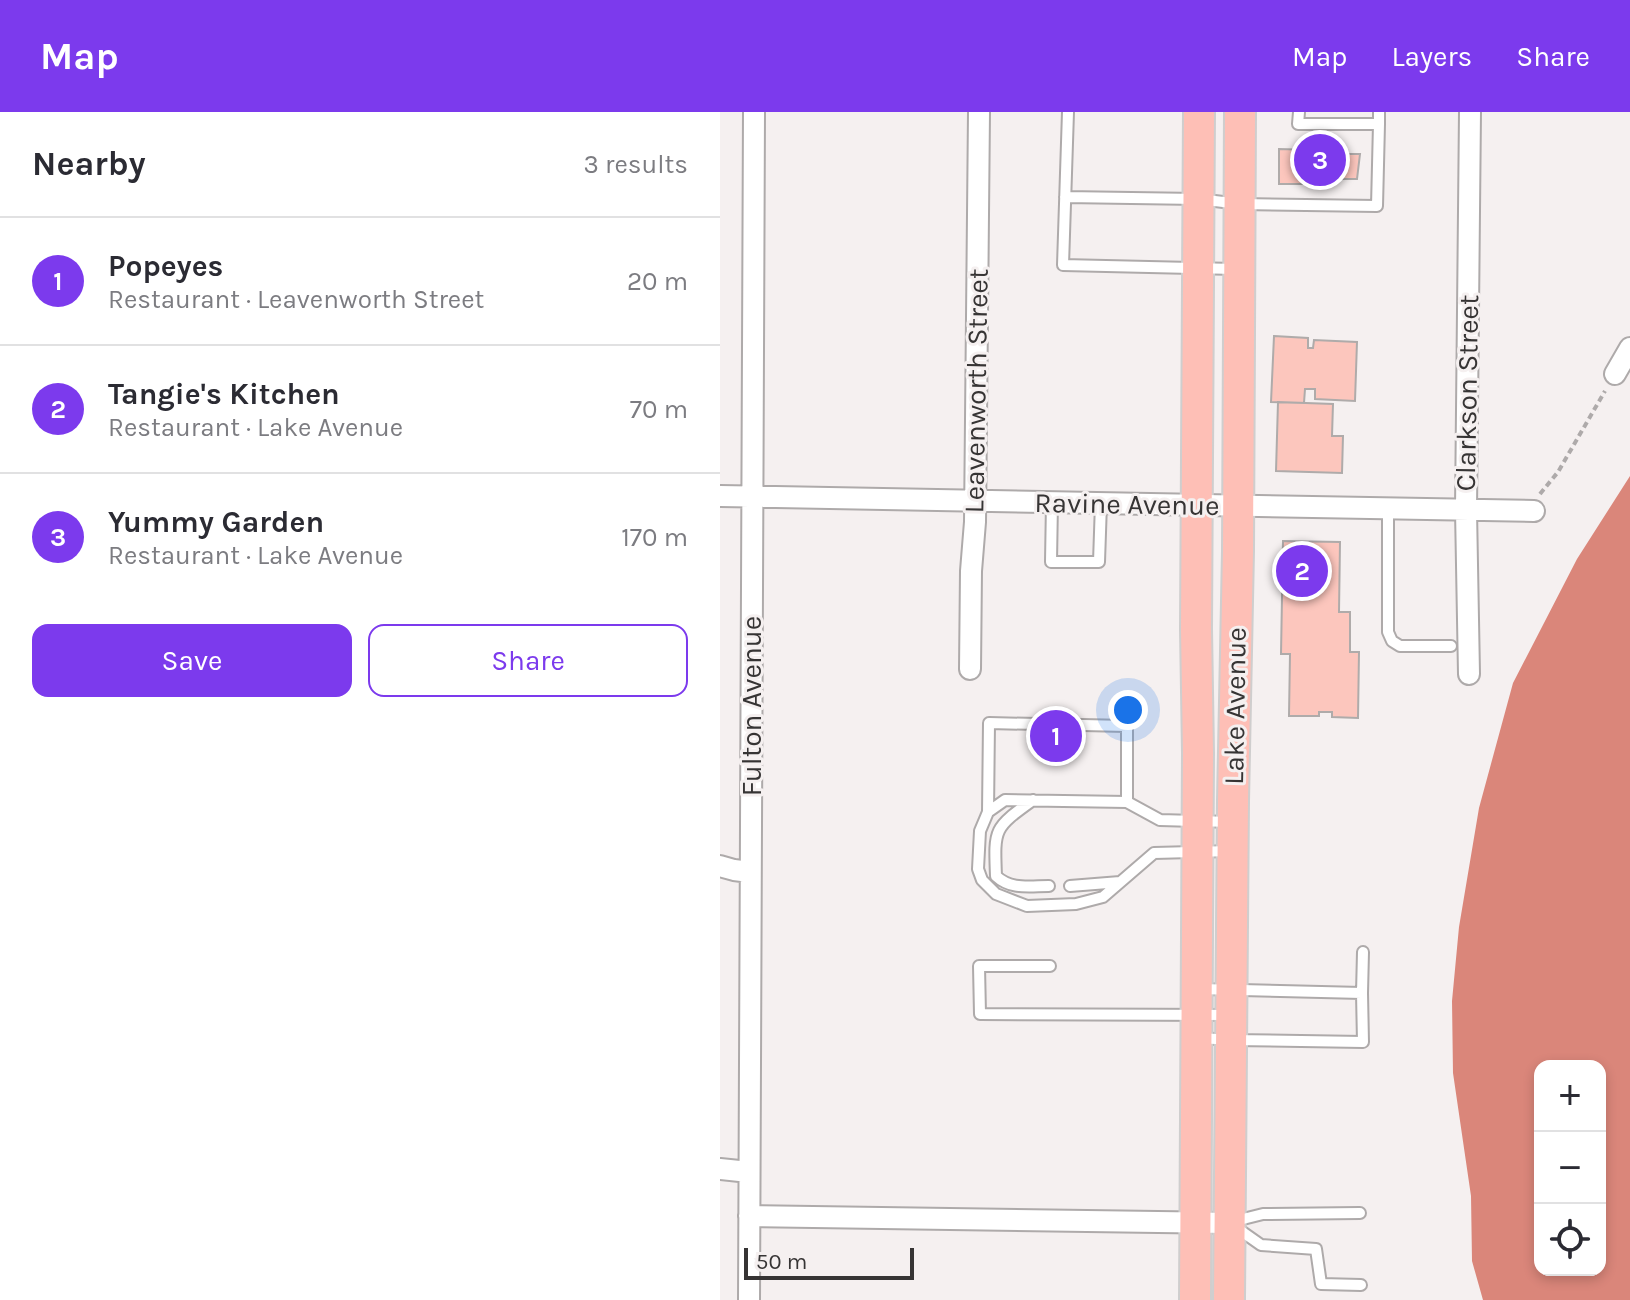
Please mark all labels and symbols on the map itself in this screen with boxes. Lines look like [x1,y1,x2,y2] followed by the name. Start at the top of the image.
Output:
[1294,130,1346,190] pin: 3
[957,268,995,514] street label: Leavenworth Street
[1449,294,1485,492] street label: Clarkson Street
[1034,486,1220,522] street label: Ravine Avenue
[1276,541,1328,601] pin: 2
[735,616,768,796] street label: Fulton Avenue
[1217,627,1253,785] street label: Lake Avenue
[1108,690,1148,730] your location
[1030,706,1082,766] pin: 1
[744,1244,914,1280] scale bar

